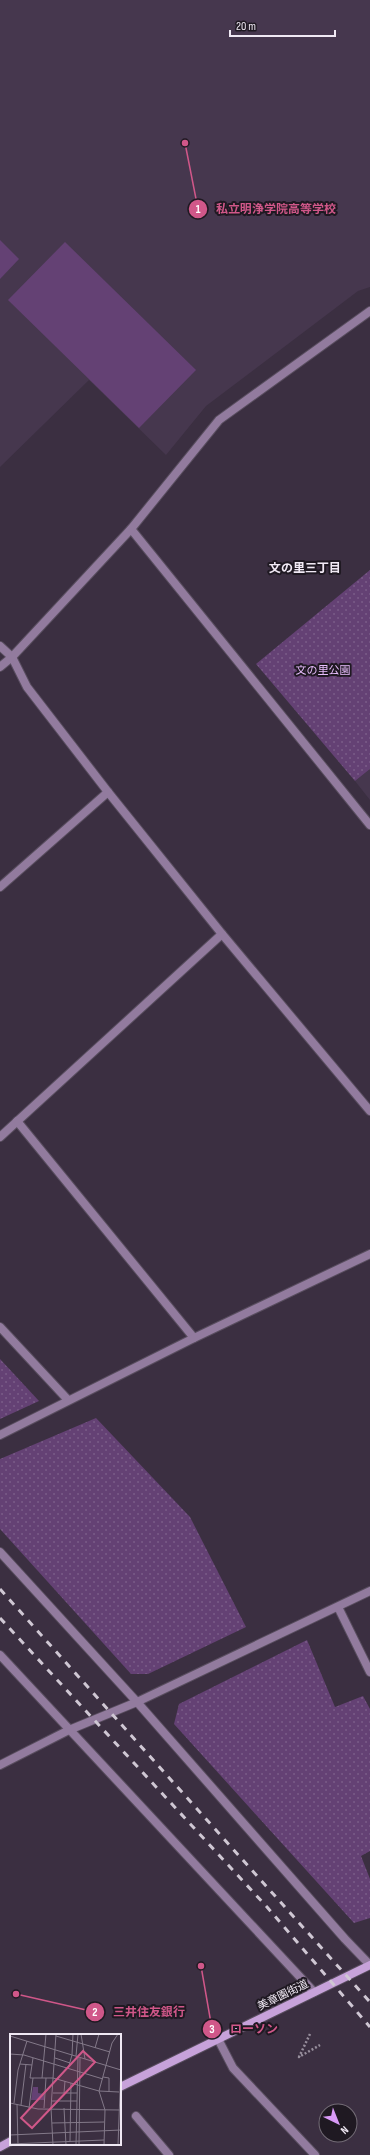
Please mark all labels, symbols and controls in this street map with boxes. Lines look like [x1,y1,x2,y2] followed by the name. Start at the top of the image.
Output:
[230,12,335,38] scale bar
[236,19,256,34] text: 20 m
[188,197,344,221] callout: 私立明浄学院高等学校
[196,202,201,217] text: 1
[216,202,336,217] text: 私立明浄学院高等学校
[269,561,341,576] district label: 文の里三丁目
[296,664,351,677] park label: 文の里公園
[255,1977,311,2013] street label: 美章園街道
[85,2000,193,2024] callout: 三井住友銀行
[92,2005,98,2020] text: 2
[113,2005,185,2020] text: 三井住友銀行
[202,2017,286,2041] callout: ローソン
[209,2022,215,2037] text: 3
[230,2022,278,2037] text: ローソン
[10,2034,121,2145] inset map
[318,2103,358,2143] north arrow
[338,2123,351,2137] text: N

